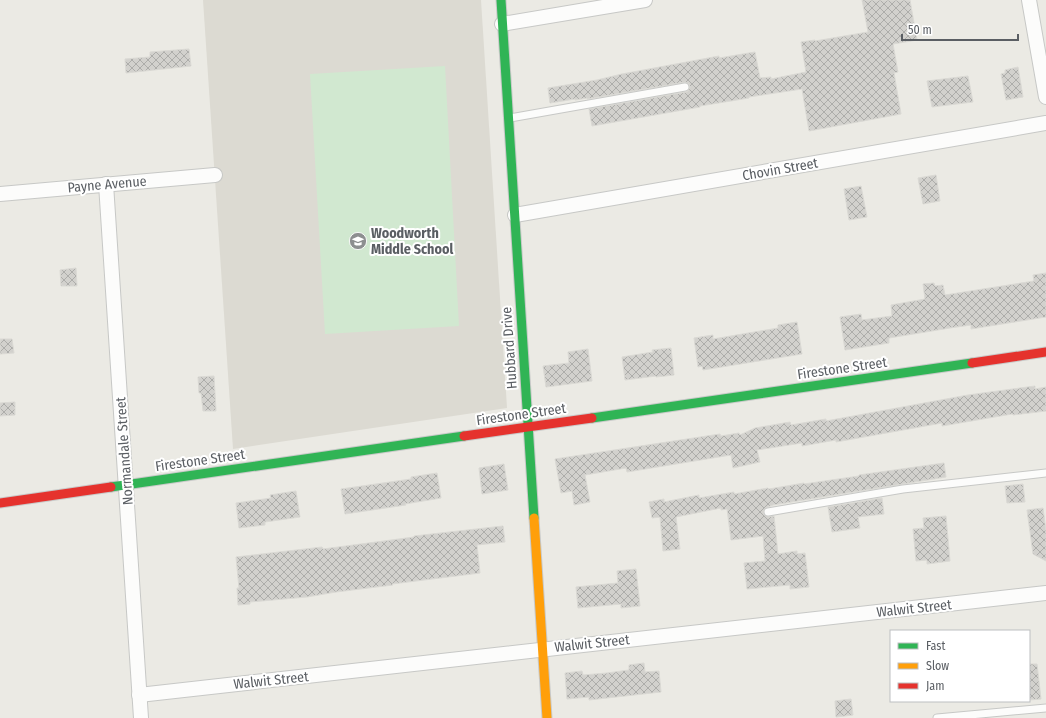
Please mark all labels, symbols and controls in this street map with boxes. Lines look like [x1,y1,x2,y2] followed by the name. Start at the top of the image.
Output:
[902,16,1018,42] scale bar
[908,23,932,37] text: 50 m
[741,154,820,185] street label: Chovin Street
[67,173,147,196] street label: Payne Avenue
[371,225,453,258] place label: Woodworth Middle School
[348,231,368,251] school or university icon: Woodworth Middle School
[498,306,521,390] street label: Hubbard Drive
[796,354,888,383] street label: Firestone Street
[112,396,137,506] street label: Normandale Street
[475,400,567,429] street label: Firestone Street
[154,446,246,475] street label: Firestone Street
[876,596,953,621] street label: Walwit Street
[890,630,1030,702] legend
[554,631,631,656] street label: Walwit Street
[926,639,945,653] text: Fast
[926,659,949,673] text: Slow
[233,668,310,693] street label: Walwit Street
[926,679,944,693] text: Jam

